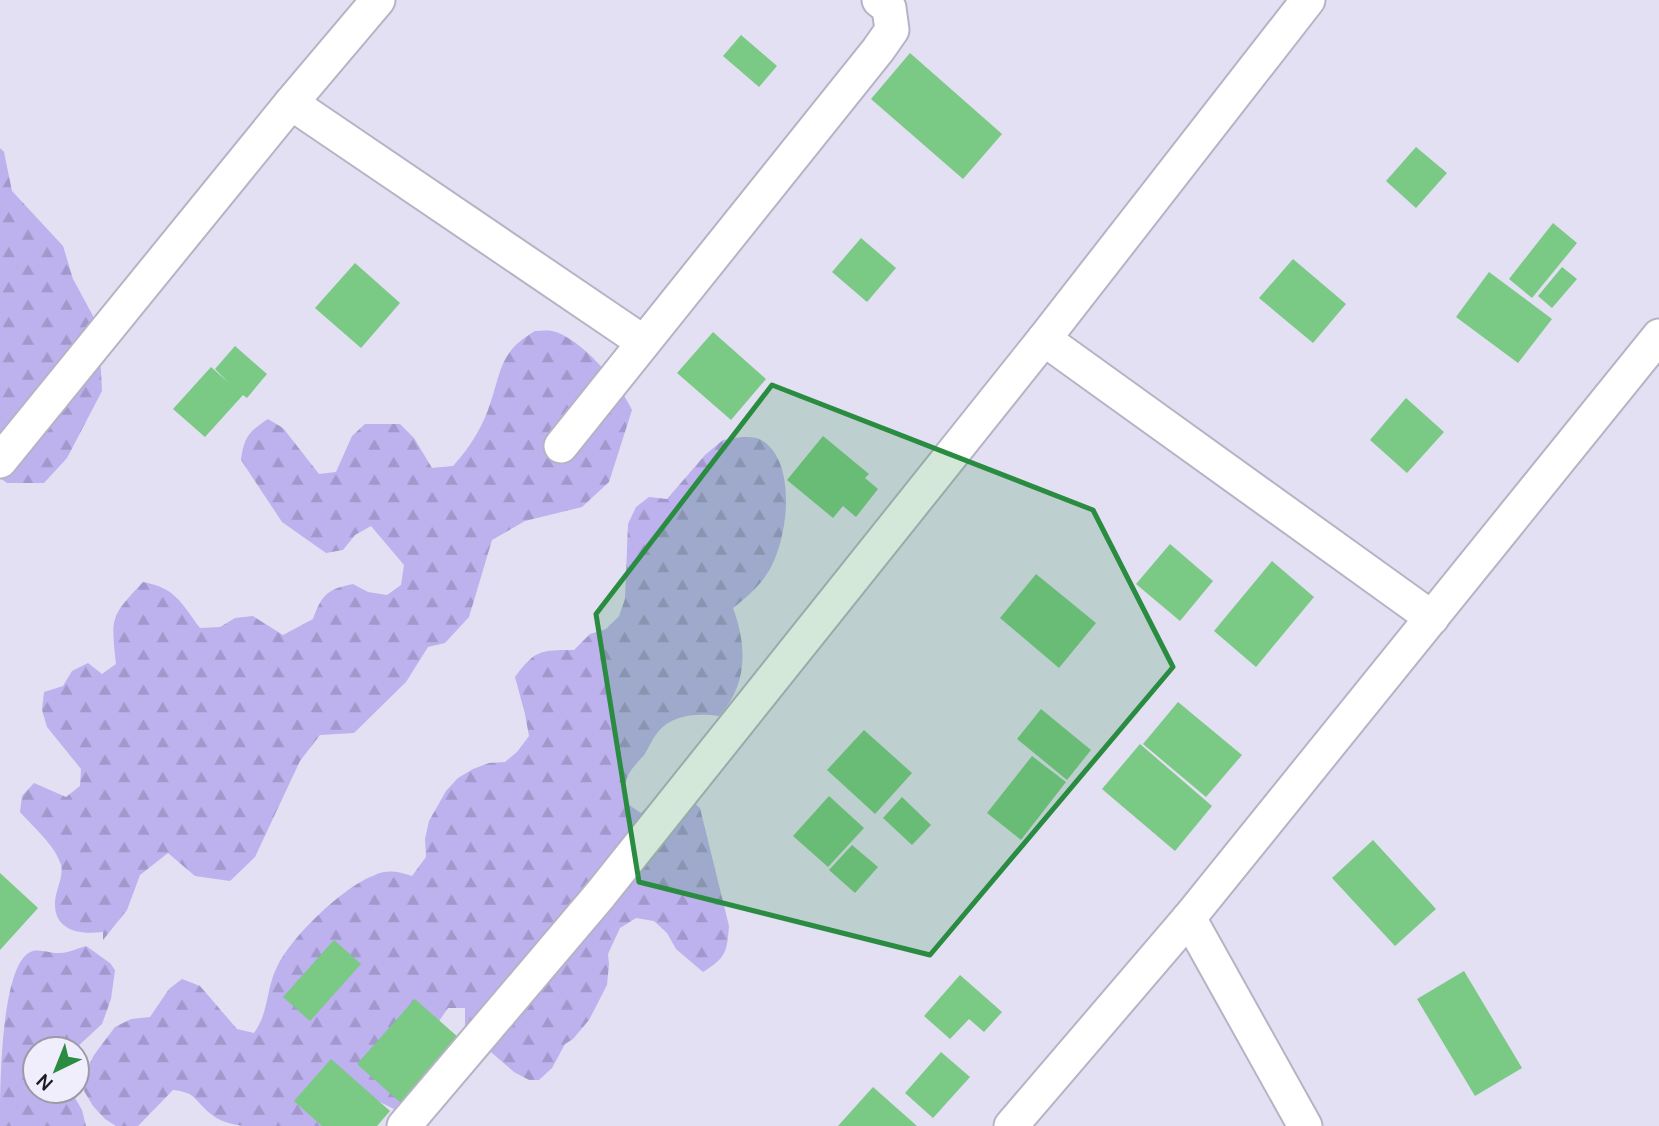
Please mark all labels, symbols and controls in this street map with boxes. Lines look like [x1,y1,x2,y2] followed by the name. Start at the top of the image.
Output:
[21,1035,91,1105] north arrow
[31,1068,58,1097] text: N

